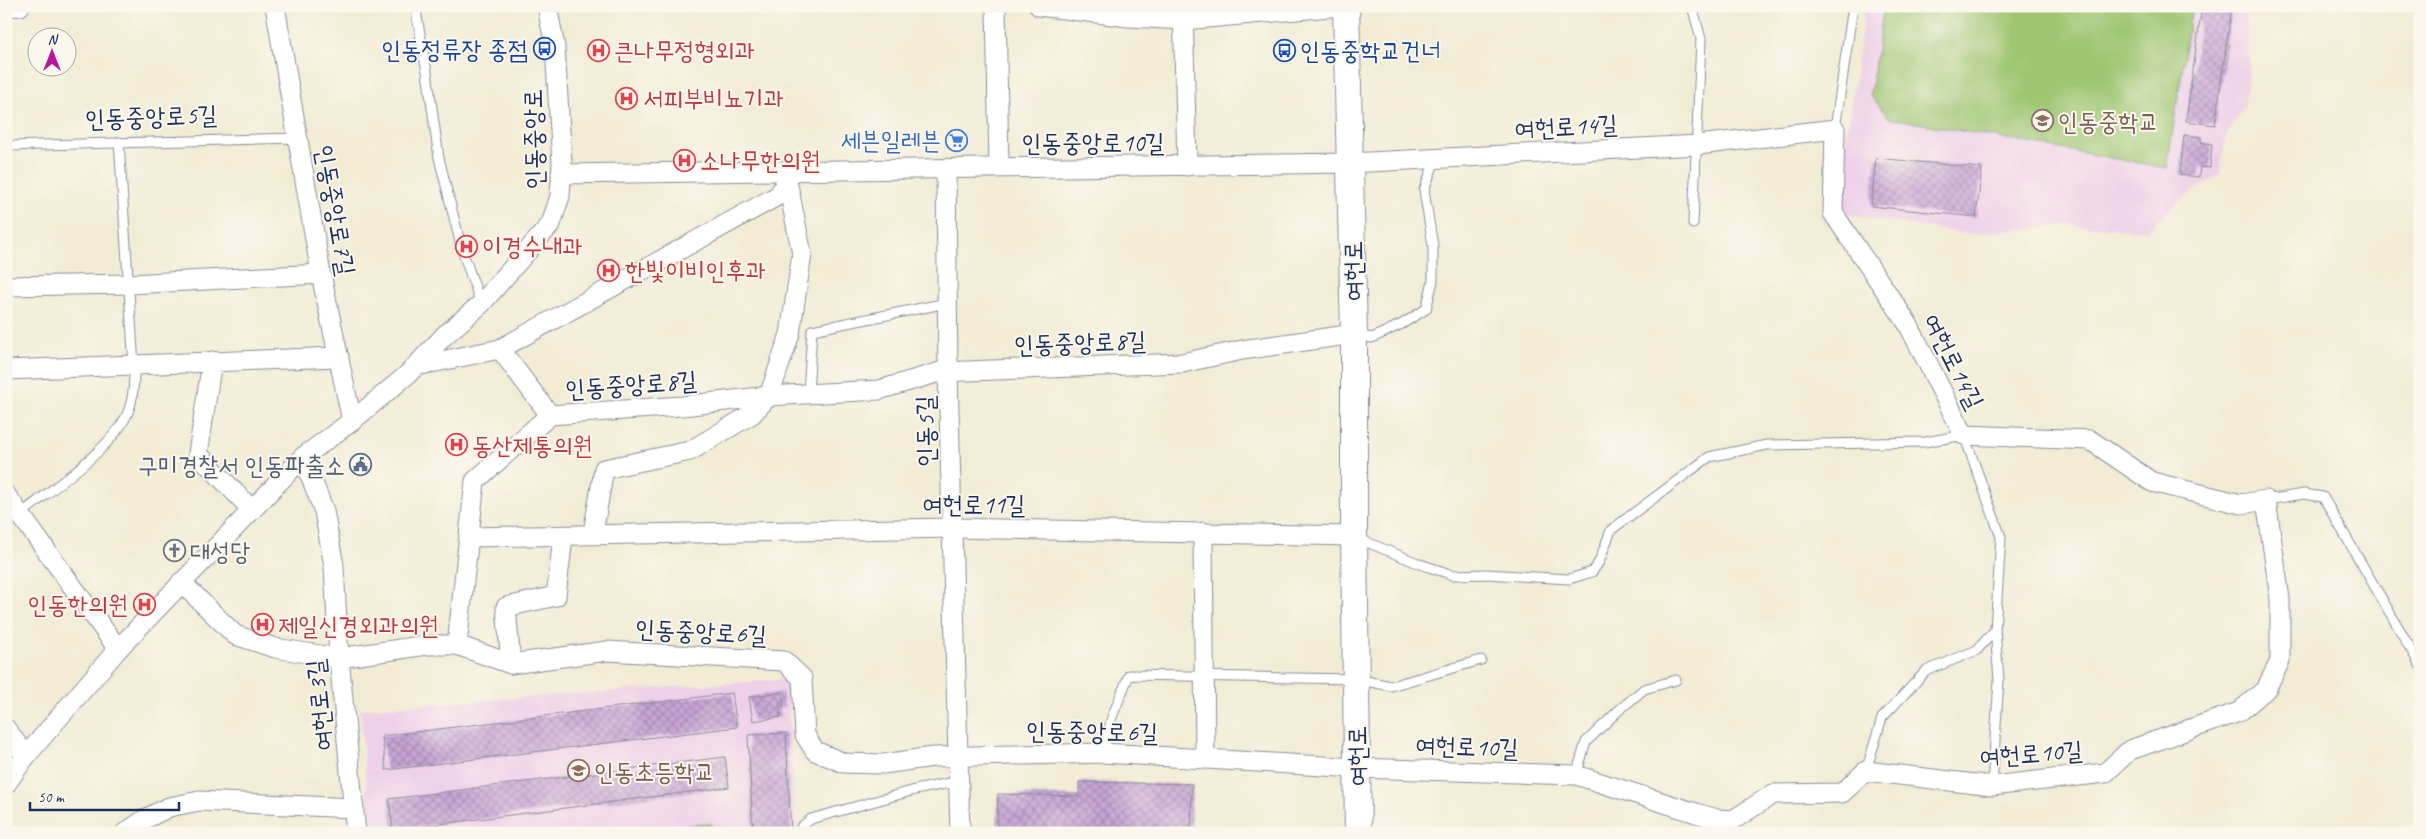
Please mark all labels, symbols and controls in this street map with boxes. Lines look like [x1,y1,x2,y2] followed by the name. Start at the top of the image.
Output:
[28,28,78,78] north arrow
[48,31,59,48] text: N
[381,34,528,66] place label: 인동정류장 종점
[614,35,755,67] place label: 큰나무정형외과
[1300,35,1441,67] place label: 인동중학교건너
[532,37,556,61] bus stop icon: 인동정류장 종점
[586,38,610,62] hospital icon: 큰나무정형외과
[1272,38,1296,62] bus stop icon: 인동중학교건너
[643,83,784,115] place label: 서피부비뇨기과
[615,86,639,110] hospital icon: 서피부비뇨기과
[517,88,551,190] street label: 인동중앙로
[85,99,218,135] street label: 인동중앙로5길
[2058,106,2159,138] place label: 인동중학교
[1514,108,1618,146] street label: 여헌로14길
[2030,109,2054,133] school or university icon: 인동중학교
[840,125,941,157] place label: 세븐일레븐
[1021,127,1165,159] street label: 인동중앙로10길
[945,128,969,152] supermarket icon: 세븐일레븐
[308,142,362,278] street label: 인동중앙로7길
[700,145,821,177] place label: 소나무한의원
[672,148,696,172] hospital icon: 소나무한의원
[482,231,583,263] place label: 이경수내과
[454,234,478,258] hospital icon: 이경수내과
[1337,241,1371,301] street label: 여헌로
[625,255,766,287] place label: 한빛이비인후과
[597,258,621,282] hospital icon: 한빛이비인후과
[1915,308,1991,415] street label: 여헌로14길
[1014,325,1147,361] street label: 인동중앙로8길
[564,364,698,406] street label: 인동중앙로8길
[909,395,943,467] street label: 인동5길
[472,430,593,462] place label: 동산제통의원
[444,433,468,457] hospital icon: 동산제통의원
[138,450,345,482] place label: 구미경찰서 인동파출소
[349,453,373,477] public building icon: 구미경찰서 인동파출소
[923,489,1025,521] street label: 여헌로11길
[190,536,250,568] place label: 대성당
[162,539,186,563] church icon: 대성당
[27,589,128,621] place label: 인동한의원
[132,592,156,616] hospital icon: 인동한의원
[278,610,439,642] place label: 제일신경외과의원
[250,613,274,637] hospital icon: 제일신경외과의원
[634,613,768,651] street label: 인동중앙로6길
[299,658,341,752] street label: 여헌로3길
[1026,715,1158,749] street label: 인동중앙로6길
[1341,726,1375,786] street label: 여헌로
[1415,729,1519,765] street label: 여헌로10길
[1979,734,2084,774] street label: 여헌로10길
[594,756,715,788] place label: 인동초등학교
[566,759,590,783] school or university icon: 인동초등학교
[30,779,179,811] scale bar
[38,788,65,807] text: 50 m

